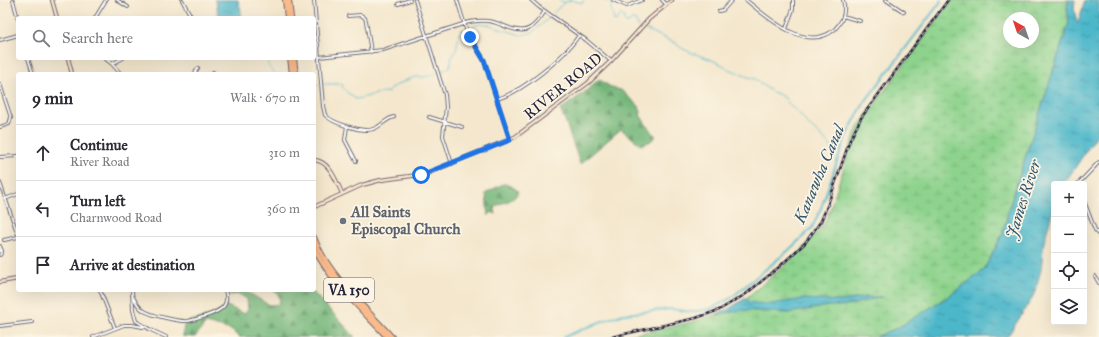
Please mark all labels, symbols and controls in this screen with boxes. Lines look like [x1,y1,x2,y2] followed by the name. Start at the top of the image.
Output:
[1003,12,1039,48] north arrow
[16,16,316,60] search box
[30,27,52,49] icon: search
[461,28,479,46] route end
[62,29,133,47] text: Search here
[520,49,606,123] street label: RIVER ROAD
[32,88,73,109] text: 9 min
[230,90,300,106] text: Walk · 670 m
[789,120,849,227] water label: Kanawha Canal
[70,136,128,154] text: Continue
[32,142,54,164] icon: ahead
[268,145,300,161] text: 310 m
[70,154,129,170] text: River Road
[1001,156,1045,242] water label: James River
[412,166,430,184] route start
[1051,181,1087,325] map controls
[1051,181,1087,217] button: +
[70,192,126,210] text: Turn left
[32,198,54,220] icon: left
[267,201,300,217] text: 360 m
[350,203,461,239] place label: All Saints Episcopal Church
[70,210,162,226] text: Charnwood Road
[338,216,348,226] marker: All Saints Episcopal Church
[1051,217,1087,253] button: −
[1051,253,1087,289] button: locate
[32,254,54,276] icon: arrive
[70,256,195,274] text: Arrive at destination
[324,278,374,302] road number: VA 150
[1051,289,1087,325] button: layers

